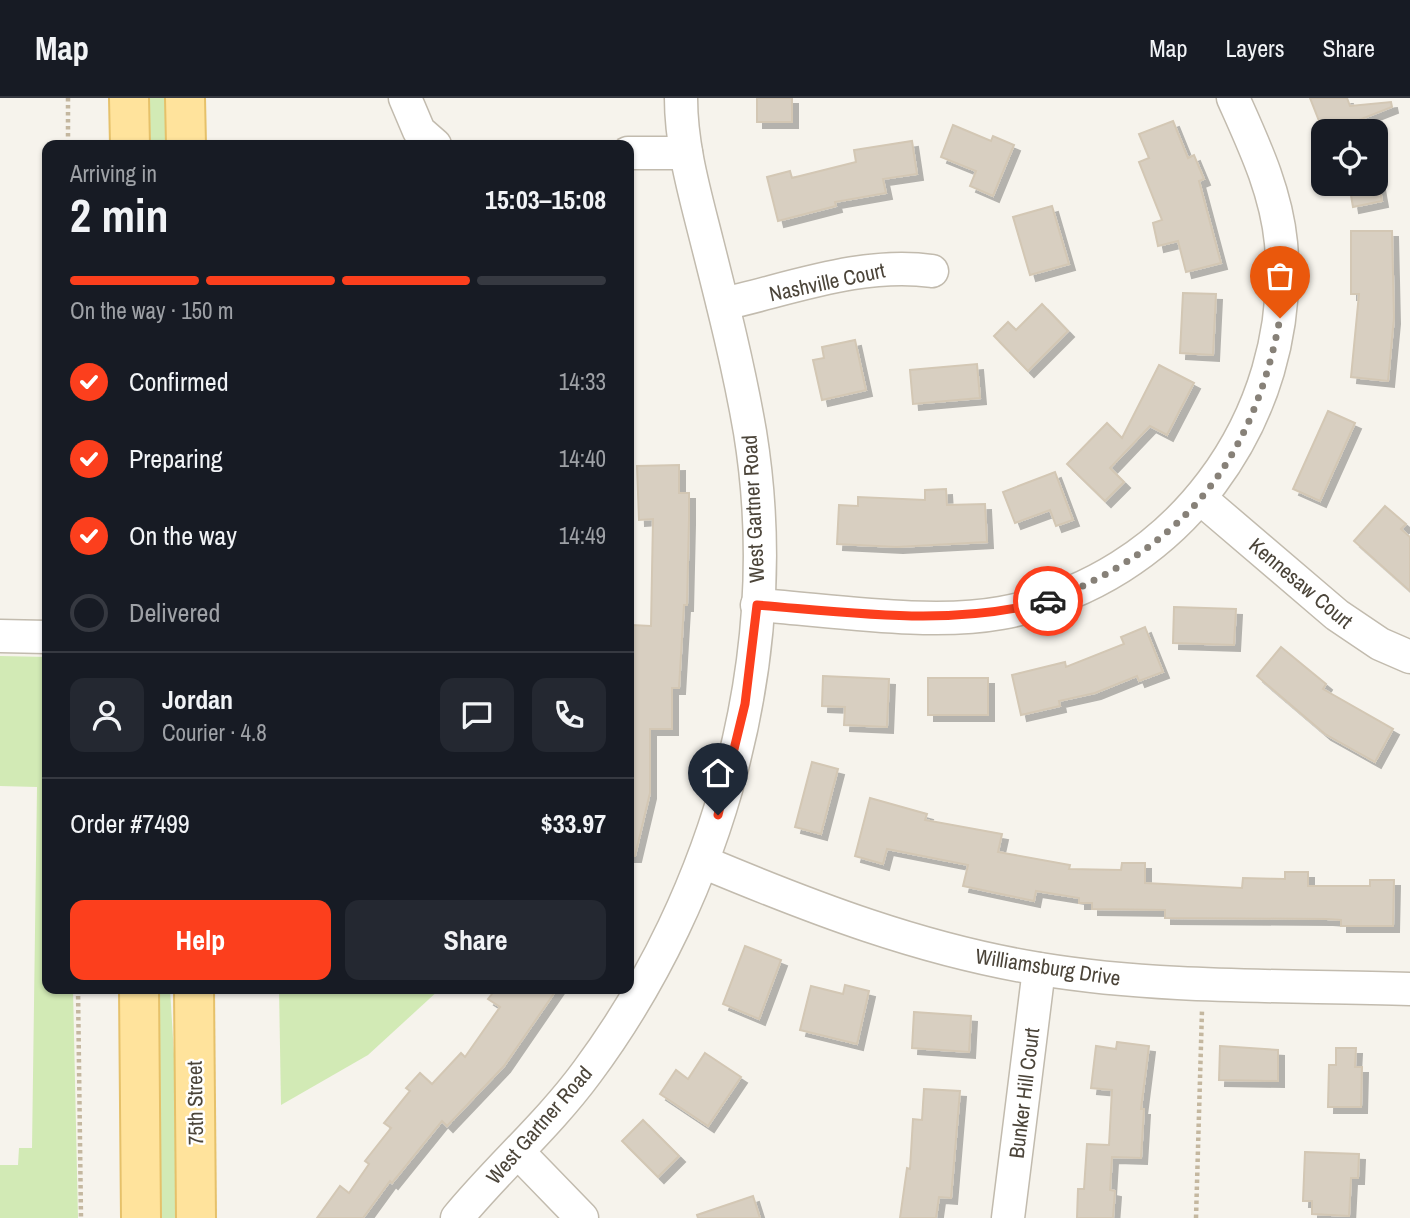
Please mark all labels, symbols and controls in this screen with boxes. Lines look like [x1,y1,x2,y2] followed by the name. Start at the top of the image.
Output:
[35,26,89,70] text: Map
[1149,32,1187,64] text: Map
[1225,32,1284,64] text: Layers
[1322,32,1375,64] text: Share
[1311,119,1388,196] map controls
[1311,119,1388,196] button: locate
[70,158,157,189] text: Arriving in
[485,182,606,217] text: 15:03–15:08
[70,184,169,246] text: 2 min
[1250,246,1310,318] pin
[766,256,888,308] street label: Nashville Court
[1261,257,1299,295] icon: bag
[70,295,234,326] text: On the way · 150 m
[70,363,108,401] icon: check
[129,364,229,399] text: Confirmed
[559,366,606,397] text: 14:33
[735,434,771,584] street label: West Gartner Road
[70,440,108,478] icon: check
[129,441,223,476] text: Preparing
[559,443,606,474] text: 14:40
[70,517,108,555] icon: check
[129,518,237,553] text: On the way
[559,520,606,551] text: 14:49
[1243,531,1359,635] street label: Kennesaw Court
[1013,566,1083,636] courier
[1029,582,1067,620] icon: car
[129,595,220,630] text: Delivered
[70,678,144,752] button: person
[440,678,514,752] button: chat
[532,678,606,752] button: phone
[162,682,233,717] text: Jordan
[162,717,267,748] text: Courier · 4.8
[688,743,748,815] pin
[699,754,737,792] icon: home
[70,806,190,841] text: Order #7499
[541,806,606,841] text: $33.97
[70,900,331,980] button: Help
[345,900,606,980] button: Share
[973,941,1123,993] street label: Williamsburg Drive
[1002,1026,1046,1160] street label: Bunker Hill Court
[180,1060,210,1145] street label: 75th Street
[479,1060,599,1190] street label: West Gartner Road

